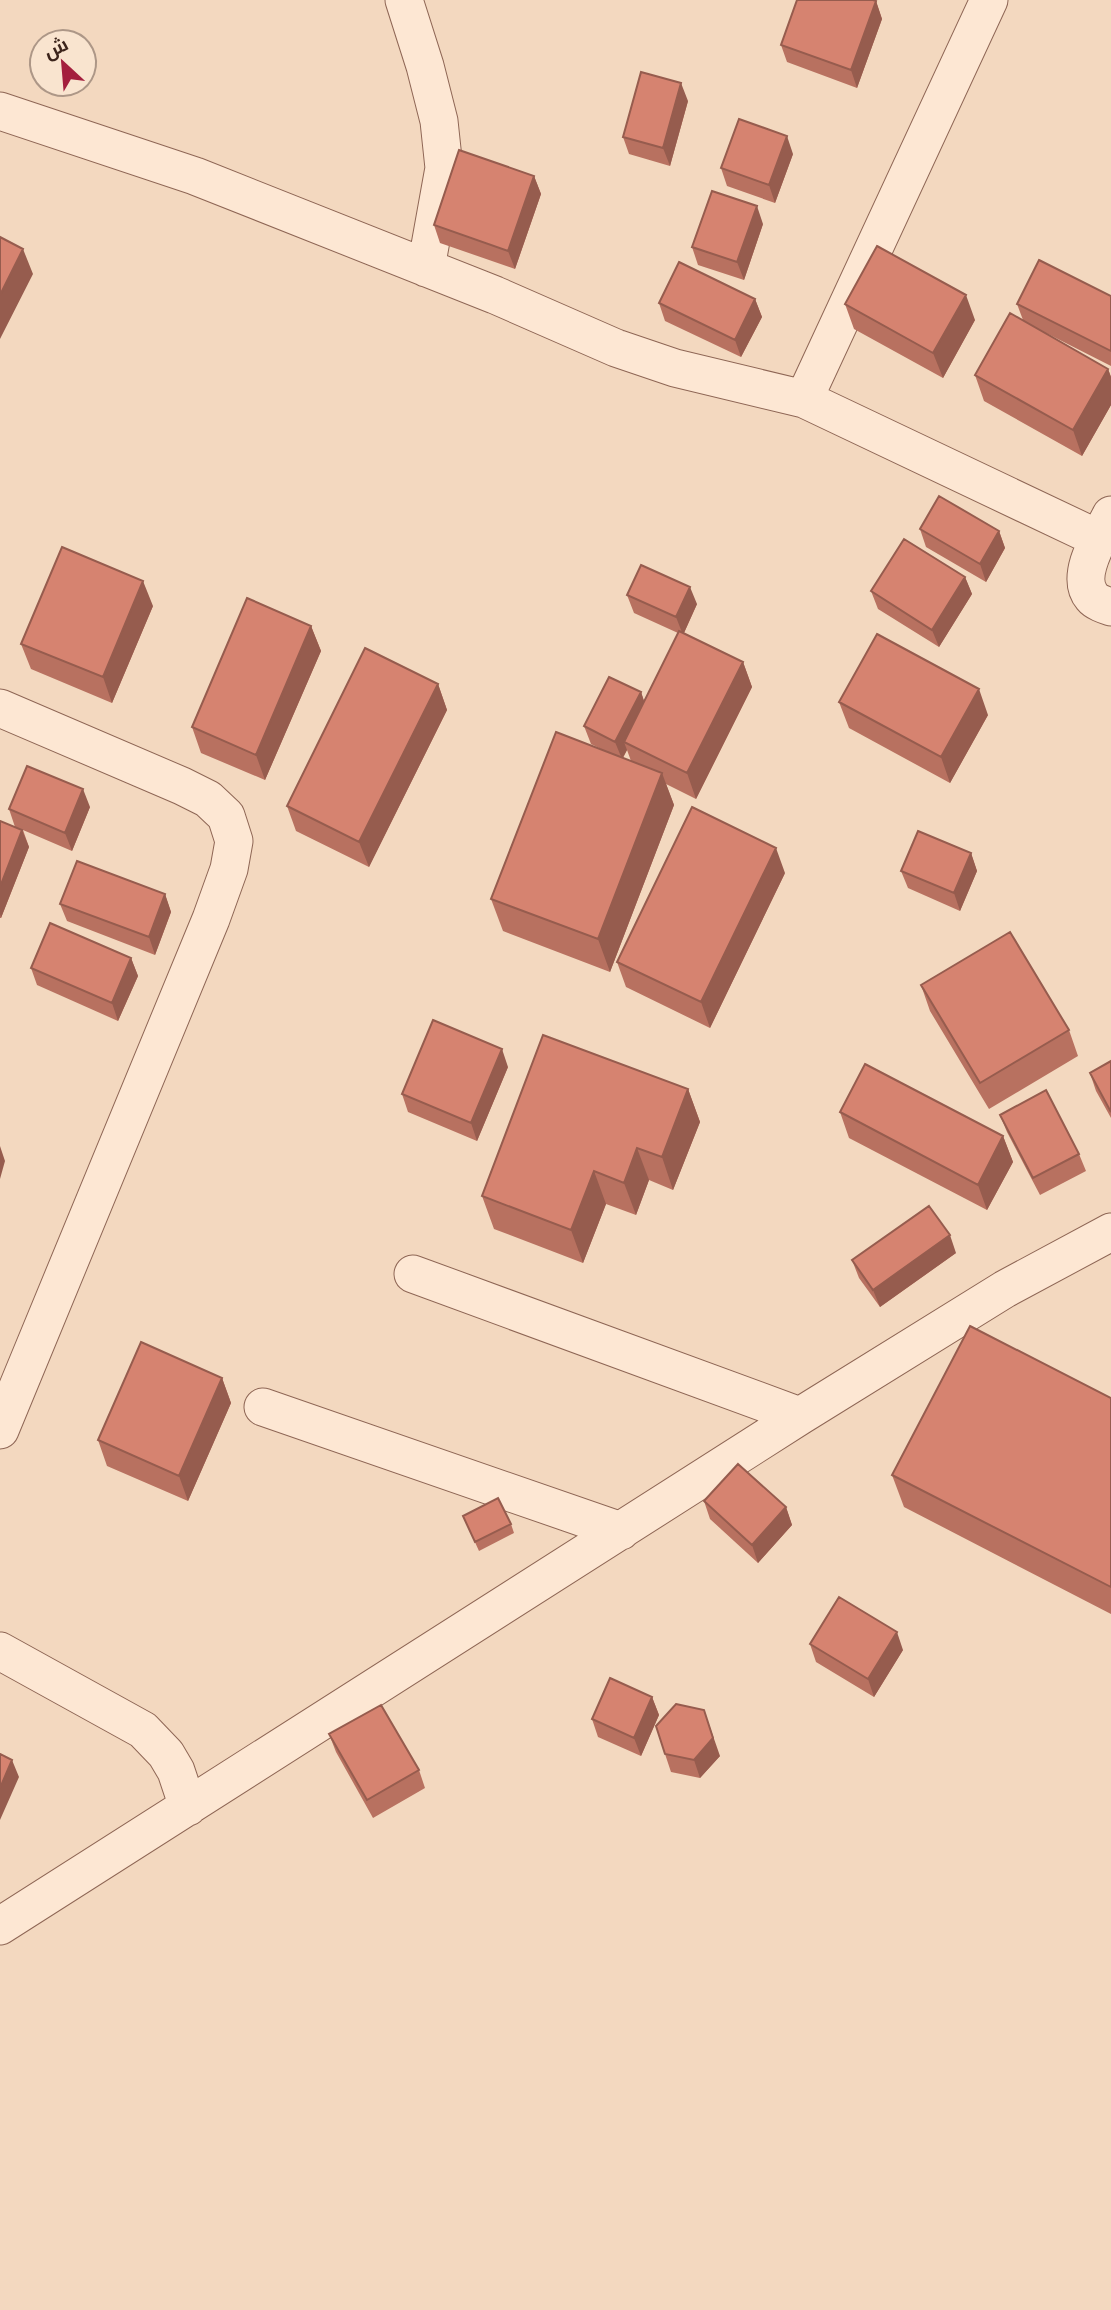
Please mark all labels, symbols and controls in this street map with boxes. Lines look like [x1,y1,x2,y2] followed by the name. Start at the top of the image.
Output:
[28,28,98,98] north arrow
[40,32,72,64] text: ش

